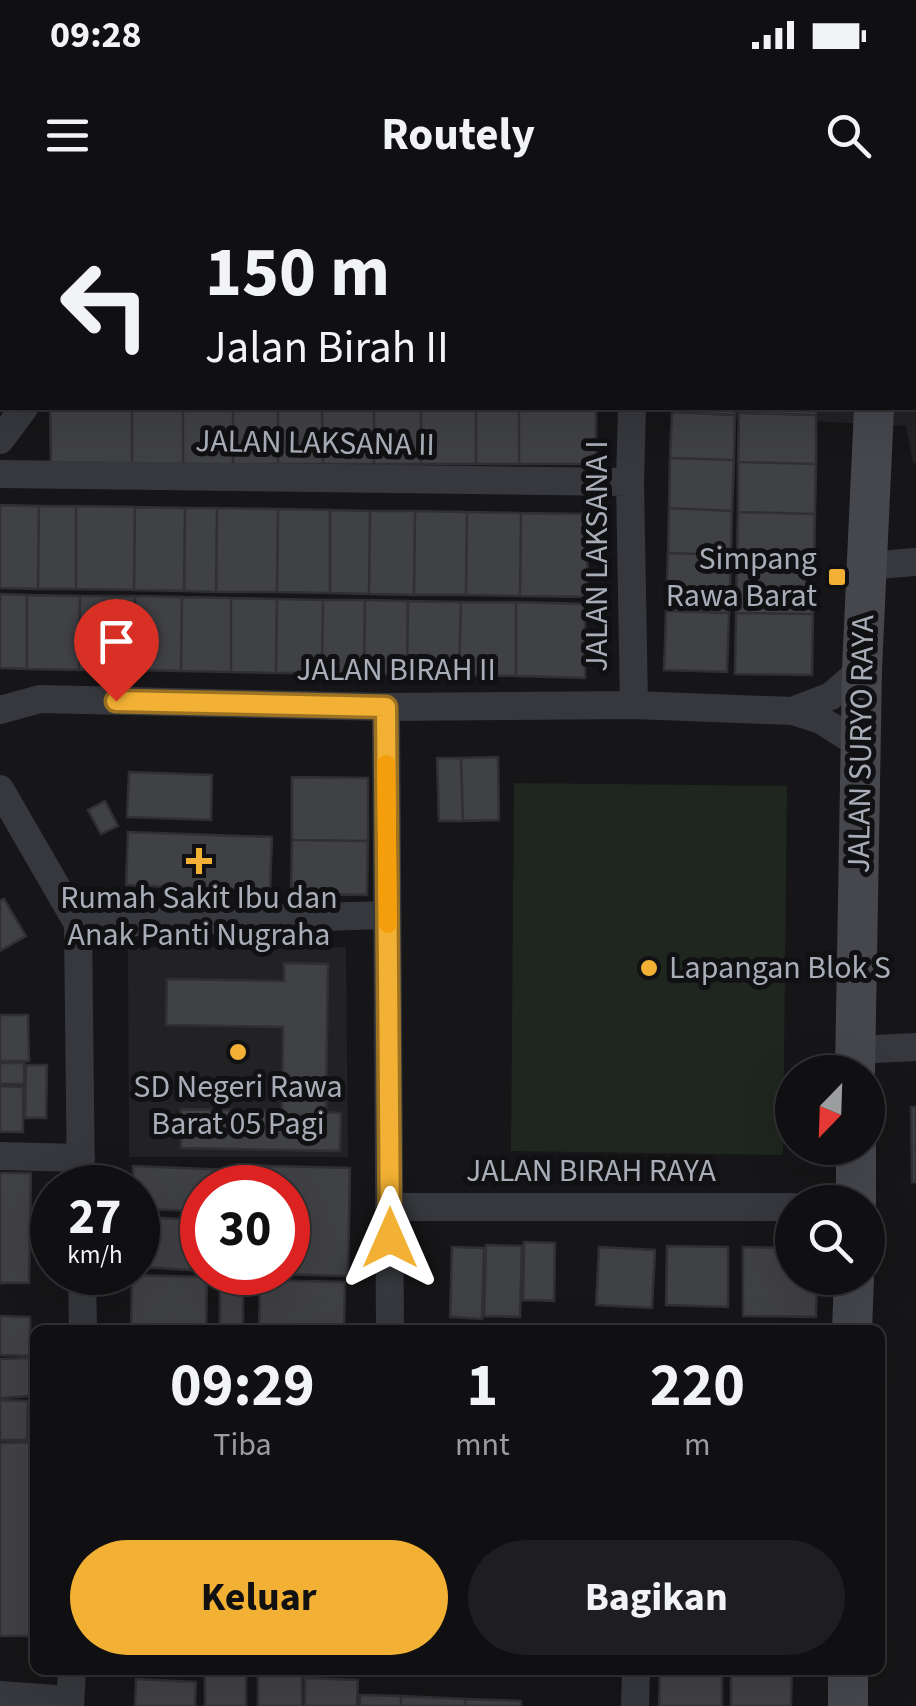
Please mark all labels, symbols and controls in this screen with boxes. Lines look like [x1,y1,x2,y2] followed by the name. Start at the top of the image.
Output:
[50,8,142,62] text: 09:28
[381,103,535,167] text: Routely
[40,108,95,163] icon: menu
[821,108,876,163] icon: search
[205,223,390,323] text: 150 m
[40,240,170,370] icon: left
[205,316,449,380] text: Jalan Birah II
[195,418,435,468] street label: JALAN LAKSANA II
[574,440,620,672] street label: JALAN LAKSANA I
[666,536,817,619] place label: Simpang Rawa Barat
[826,566,848,588] marker: Simpang Rawa Barat
[74,599,159,702] pin
[89,614,144,669] icon: arrive
[836,614,886,874] street label: JALAN SURYO RAYA
[296,647,496,693] street label: JALAN BIRAH II
[186,848,212,874] marker: Rumah Sakit Ibu dan Anak Panti Nugraha
[60,875,338,958] place label: Rumah Sakit Ibu dan Anak Panti Nugraha
[669,945,891,991] place label: Lapangan Blok S
[638,957,660,979] marker: Lapangan Blok S
[227,1041,249,1063] marker: SD Negeri Rawa Barat 05 Pagi
[775,1055,885,1165] north arrow
[775,1055,885,1295] map controls
[133,1064,343,1147] place label: SD Negeri Rawa Barat 05 Pagi
[466,1148,717,1194] street label: JALAN BIRAH RAYA
[180,1165,310,1295] speed limit sign: 30
[69,1182,121,1253] text: 27
[775,1185,885,1295] button: search
[338,1186,442,1290] position arrow
[67,1237,123,1273] text: km/h
[170,1344,315,1429] text: 09:29
[466,1344,498,1429] text: 1
[650,1344,745,1429] text: 220
[213,1422,272,1468] text: Tiba
[455,1422,510,1468] text: mnt
[684,1422,711,1468] text: m
[70,1540,448,1655] button: Keluar
[468,1540,845,1655] button: Bagikan

